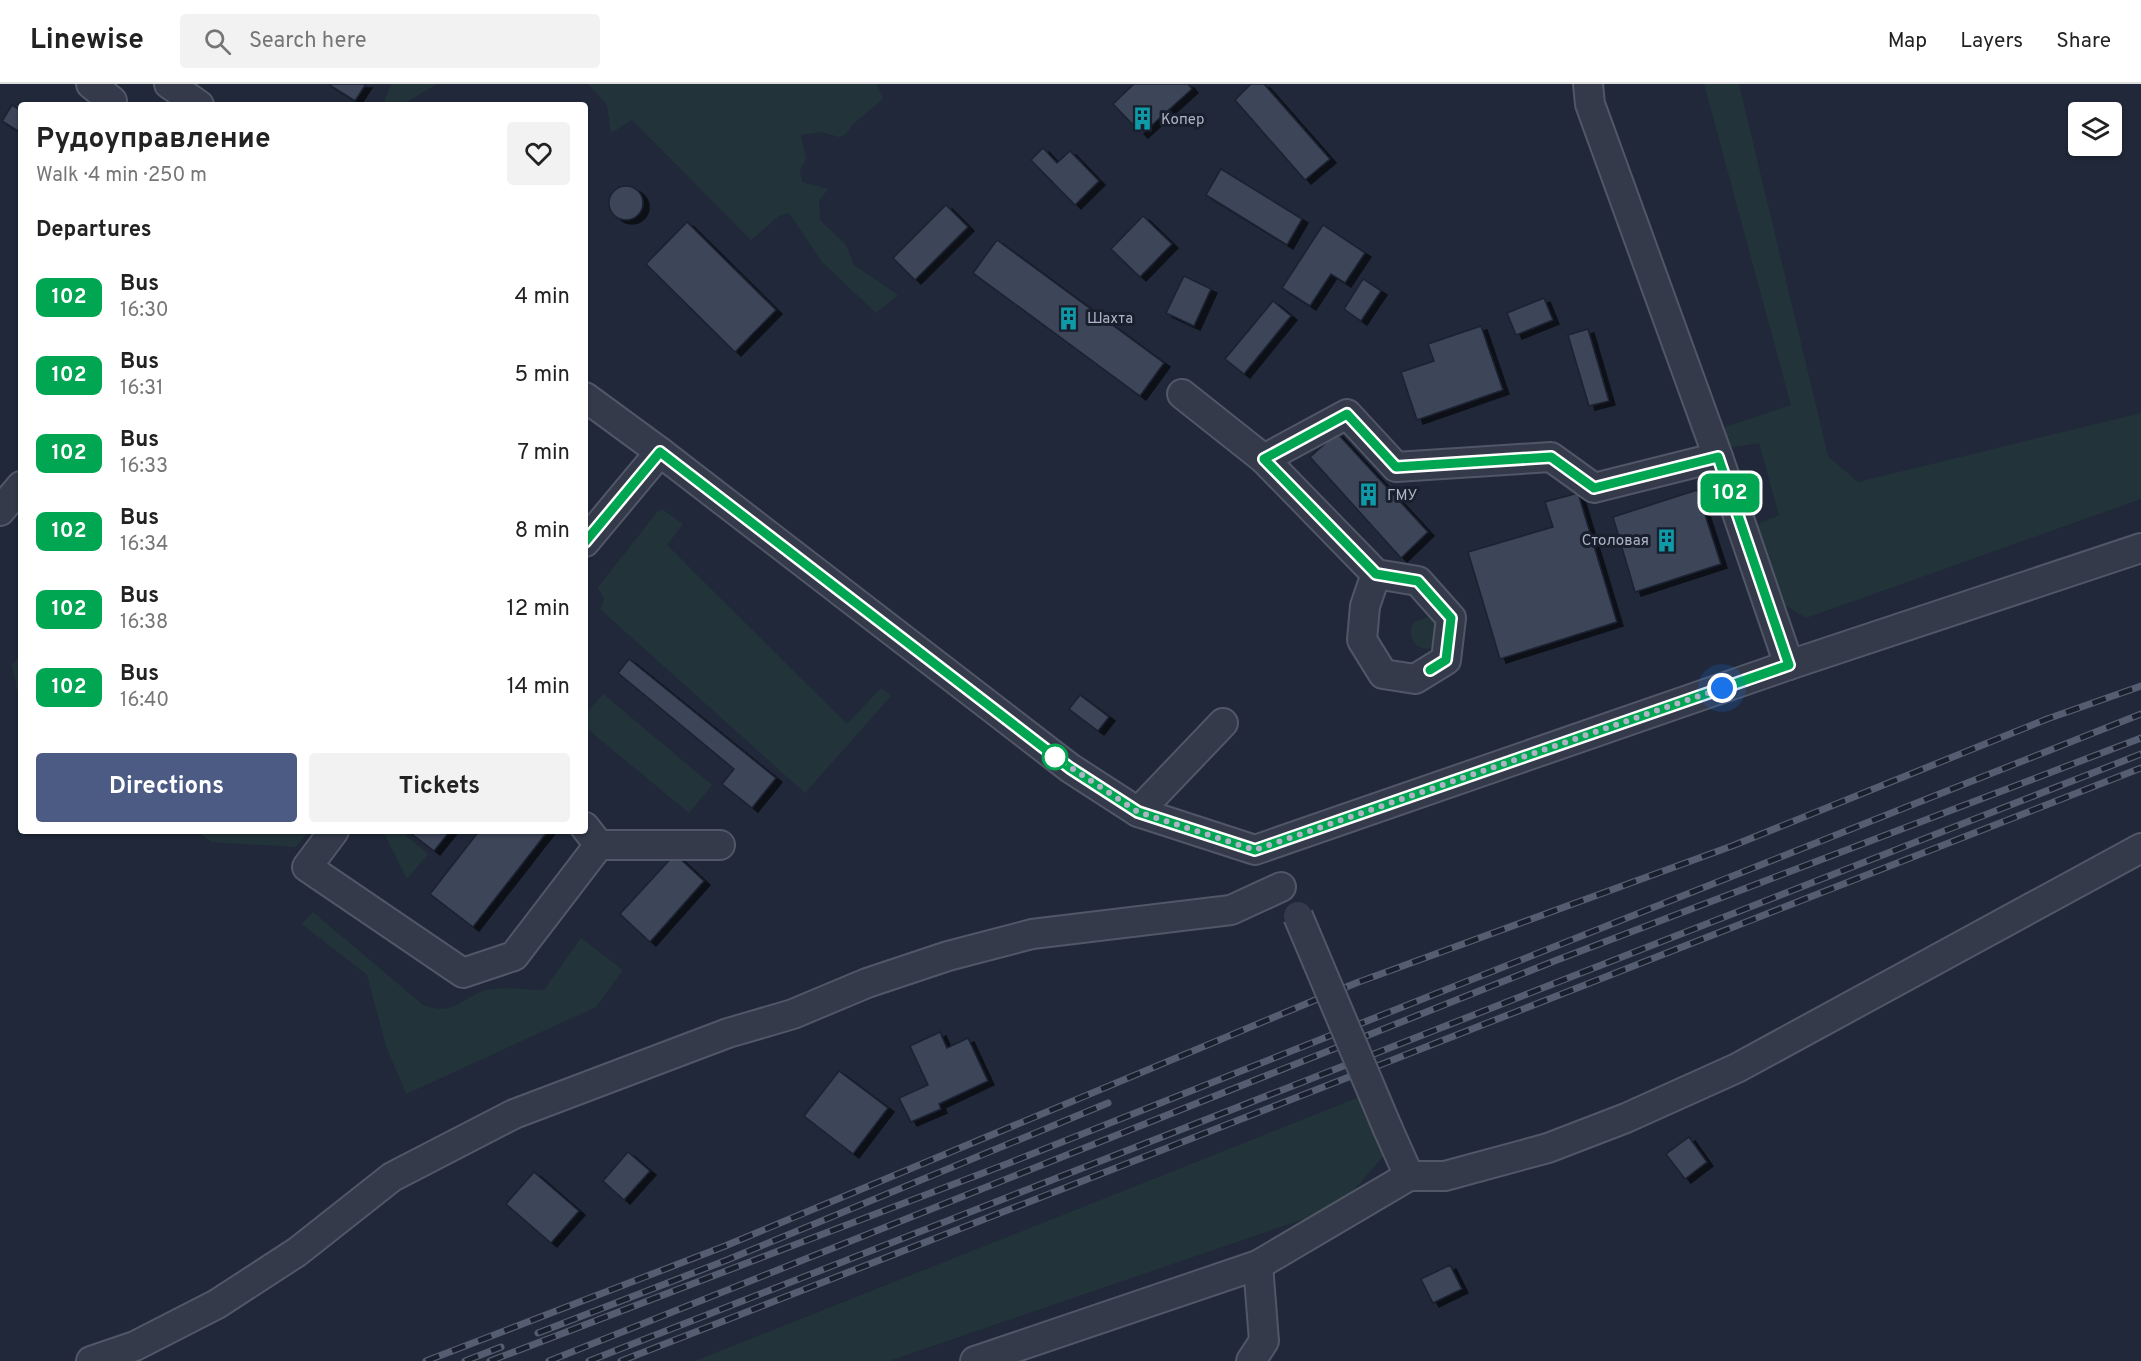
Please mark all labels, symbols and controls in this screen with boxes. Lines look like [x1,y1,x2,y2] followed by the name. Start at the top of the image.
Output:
[180,14,600,68] search box
[30,23,144,59] text: Linewise
[201,25,234,58] icon: search
[249,28,366,55] text: Search here
[1888,28,1927,55] text: Map
[1960,28,2023,55] text: Layers
[2056,28,2111,55] text: Share
[2068,102,2122,156] map controls
[2068,102,2122,156] button: layers
[1130,106,1156,132] building icon: Копер
[1161,111,1204,130] place label: Копер
[36,122,271,158] text: Рудоуправление
[507,122,570,185] button: heart
[36,163,207,189] text: Walk · 4 min · 250 m
[36,217,152,244] text: Departures
[120,271,159,298] text: Bus
[51,284,87,311] text: 102
[515,284,570,311] text: 4 min
[120,298,169,324] text: 16:30
[1056,305,1082,331] building icon: Шахта
[1087,310,1133,329] place label: Шахта
[120,349,159,376] text: Bus
[51,362,87,389] text: 102
[515,362,570,389] text: 5 min
[120,376,163,402] text: 16:31
[120,427,159,454] text: Bus
[51,440,87,467] text: 102
[518,440,570,467] text: 7 min
[120,454,168,480] text: 16:33
[1696,474,1764,512] line badge: 102
[1712,480,1748,507] text: 102
[1356,482,1382,508] building icon: ГМУ
[1387,487,1418,506] place label: ГМУ
[120,505,159,532] text: Bus
[51,518,87,545] text: 102
[515,518,570,545] text: 8 min
[1654,527,1680,553] building icon: Столовая
[120,532,168,558] text: 16:34
[1582,532,1649,551] place label: Столовая
[120,583,159,610] text: Bus
[51,596,87,623] text: 102
[507,596,570,623] text: 12 min
[120,610,168,636] text: 16:38
[120,661,159,688] text: Bus
[1707,673,1737,703] your location
[51,674,87,701] text: 102
[507,674,570,701] text: 14 min
[120,688,169,714] text: 16:40
[1042,744,1068,770] unlabelled marker
[36,753,297,822] button: Directions
[309,753,570,822] button: Tickets

